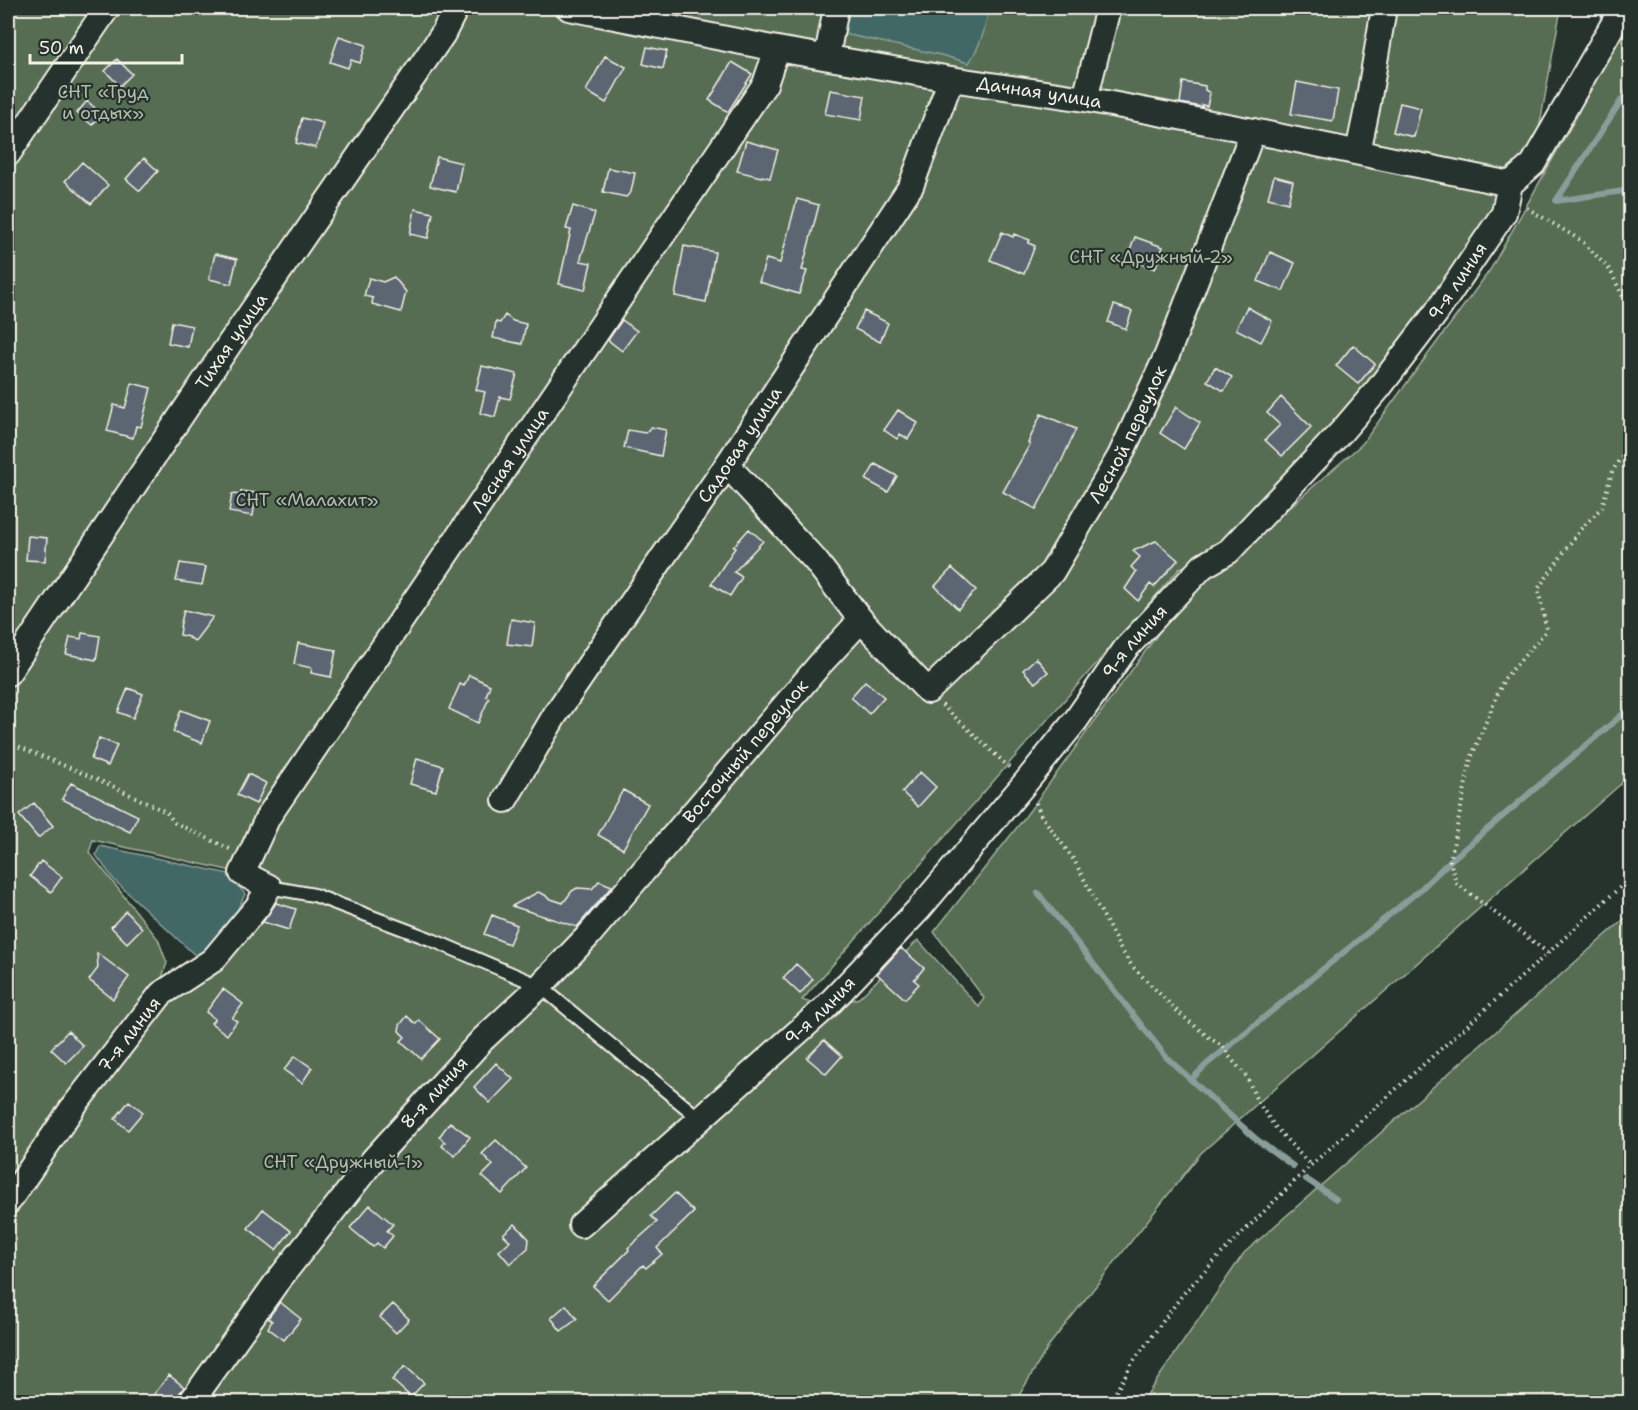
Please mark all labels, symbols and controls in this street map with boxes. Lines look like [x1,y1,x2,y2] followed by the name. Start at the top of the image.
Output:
[30,27,182,65] scale bar
[39,36,84,60] text: 50 m
[975,71,1104,114] street label: Дачная улица
[57,80,149,125] park label: СНТ «Труд и отдых»
[1423,238,1493,325] street label: 9-я линия
[1069,245,1233,269] park label: СНТ «Дружный-2»
[190,288,273,394] street label: Тихая улица
[1083,361,1173,507] street label: Лесной переулок
[692,382,787,508] street label: Садовая улица
[466,403,554,518] street label: Лесная улица
[236,488,378,512] park label: СНТ «Малахит»
[1097,599,1173,683] street label: 9-я линия
[677,674,814,829] street label: Восточный переулок
[779,971,861,1050] street label: 9-я линия
[93,992,166,1077] street label: 7-я линия
[395,1051,473,1134] street label: 8-я линия
[263,1150,423,1174] park label: СНТ «Дружный-1»

